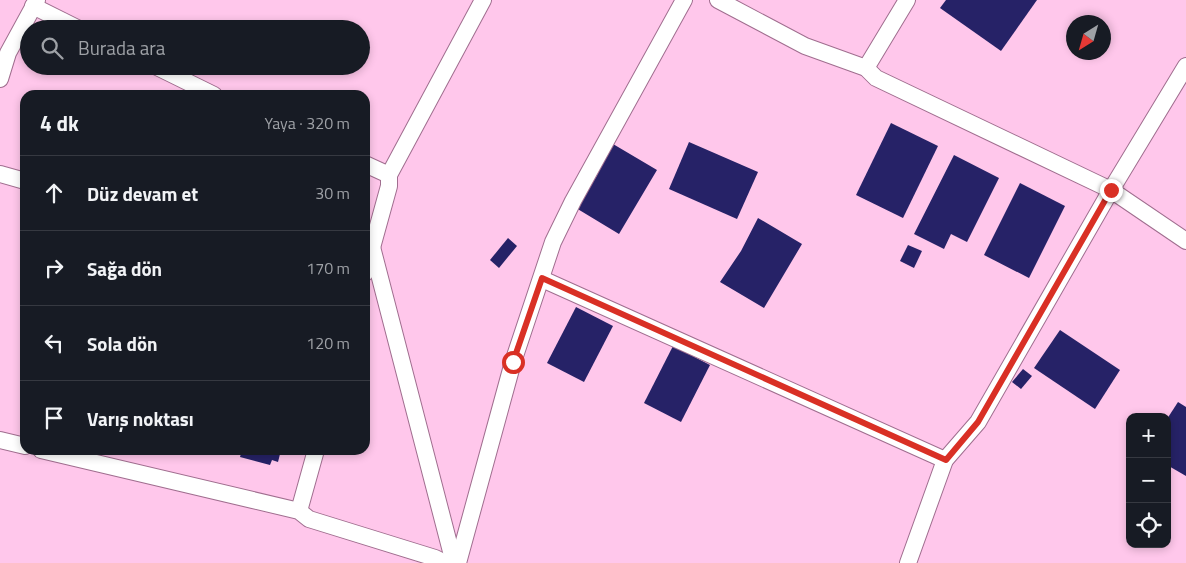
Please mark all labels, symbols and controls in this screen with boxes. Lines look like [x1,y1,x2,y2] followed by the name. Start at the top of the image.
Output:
[1066,15,1111,60] north arrow
[20,20,370,75] search box
[78,33,165,62] text: Burada ara
[38,34,66,62] icon: search
[40,107,79,139] text: 4 dk
[265,111,350,135] text: Yaya · 320 m
[40,179,68,207] icon: ahead
[87,179,198,208] text: Düz devam et
[1100,179,1123,202] route end
[315,181,350,205] text: 30 m
[40,254,68,282] icon: right
[87,254,162,283] text: Sağa dön
[306,256,350,280] text: 170 m
[40,329,68,357] icon: left
[87,329,158,358] text: Sola dön
[306,331,350,355] text: 120 m
[502,351,525,374] route start
[40,404,68,432] icon: arrive
[87,404,194,433] text: Varış noktası
[1126,413,1171,548] map controls
[1126,413,1171,458] button: +
[1126,458,1171,503] button: −
[1126,503,1171,548] button: locate

